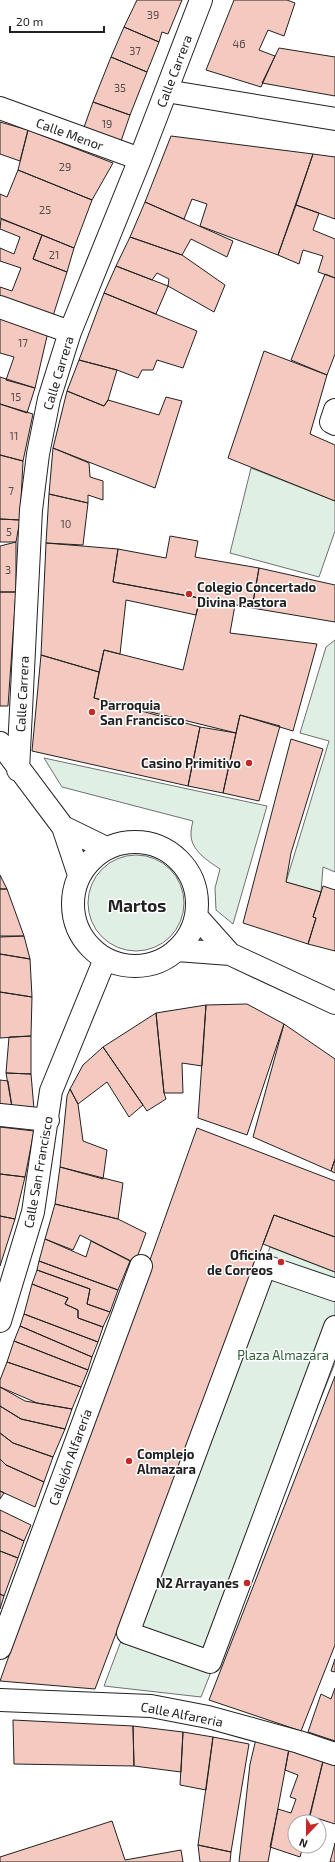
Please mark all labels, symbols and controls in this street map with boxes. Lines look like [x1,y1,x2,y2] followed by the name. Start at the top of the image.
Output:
[10,8,104,34] scale bar
[147,8,159,21] house number: 39
[16,14,43,28] text: 20 m
[153,33,195,109] street label: Calle Carrera
[232,37,246,50] house number: 46
[129,44,141,57] house number: 37
[114,81,126,94] house number: 35
[34,114,106,154] street label: Calle Menor
[102,117,112,130] house number: 19
[59,160,71,173] house number: 29
[39,203,51,216] house number: 25
[49,248,59,261] house number: 21
[39,334,77,412] street label: Calle Carrera
[18,336,28,349] house number: 17
[11,390,21,403] house number: 15
[10,429,18,442] house number: 11
[8,484,14,497] house number: 7
[60,517,72,530] house number: 10
[6,525,12,538] house number: 5
[5,563,11,576] house number: 3
[197,579,317,610] place label: Colegio Concertado Divina Pastora
[184,589,194,599] marker: Colegio Concertado Divina Pastora
[12,655,32,733] street label: Calle Carrera
[100,697,185,728] place label: Parroquia San Francisco
[87,707,97,717] marker: Parroquia San Francisco
[141,755,241,771] place label: Casino Primitivo
[244,758,254,768] marker: Casino Primitivo
[108,895,166,915] district label: Martos
[20,1115,56,1229] street label: Calle San Francisco
[207,1247,273,1278] place label: Oficina de Correos
[276,1257,286,1267] marker: Oficina de Correos
[237,1347,329,1363] park label: Plaza Almazara
[45,1407,95,1507] street label: Callejón Alfarería
[137,1446,196,1477] place label: Complejo Almazara
[124,1456,134,1466] marker: Complejo Almazara
[156,1575,239,1591] place label: N2 Arrayanes
[242,1578,252,1588] marker: N2 Arrayanes
[140,1698,224,1730] street label: Calle Alfareria
[287,1814,327,1854] north arrow
[297,1836,309,1851] text: N

